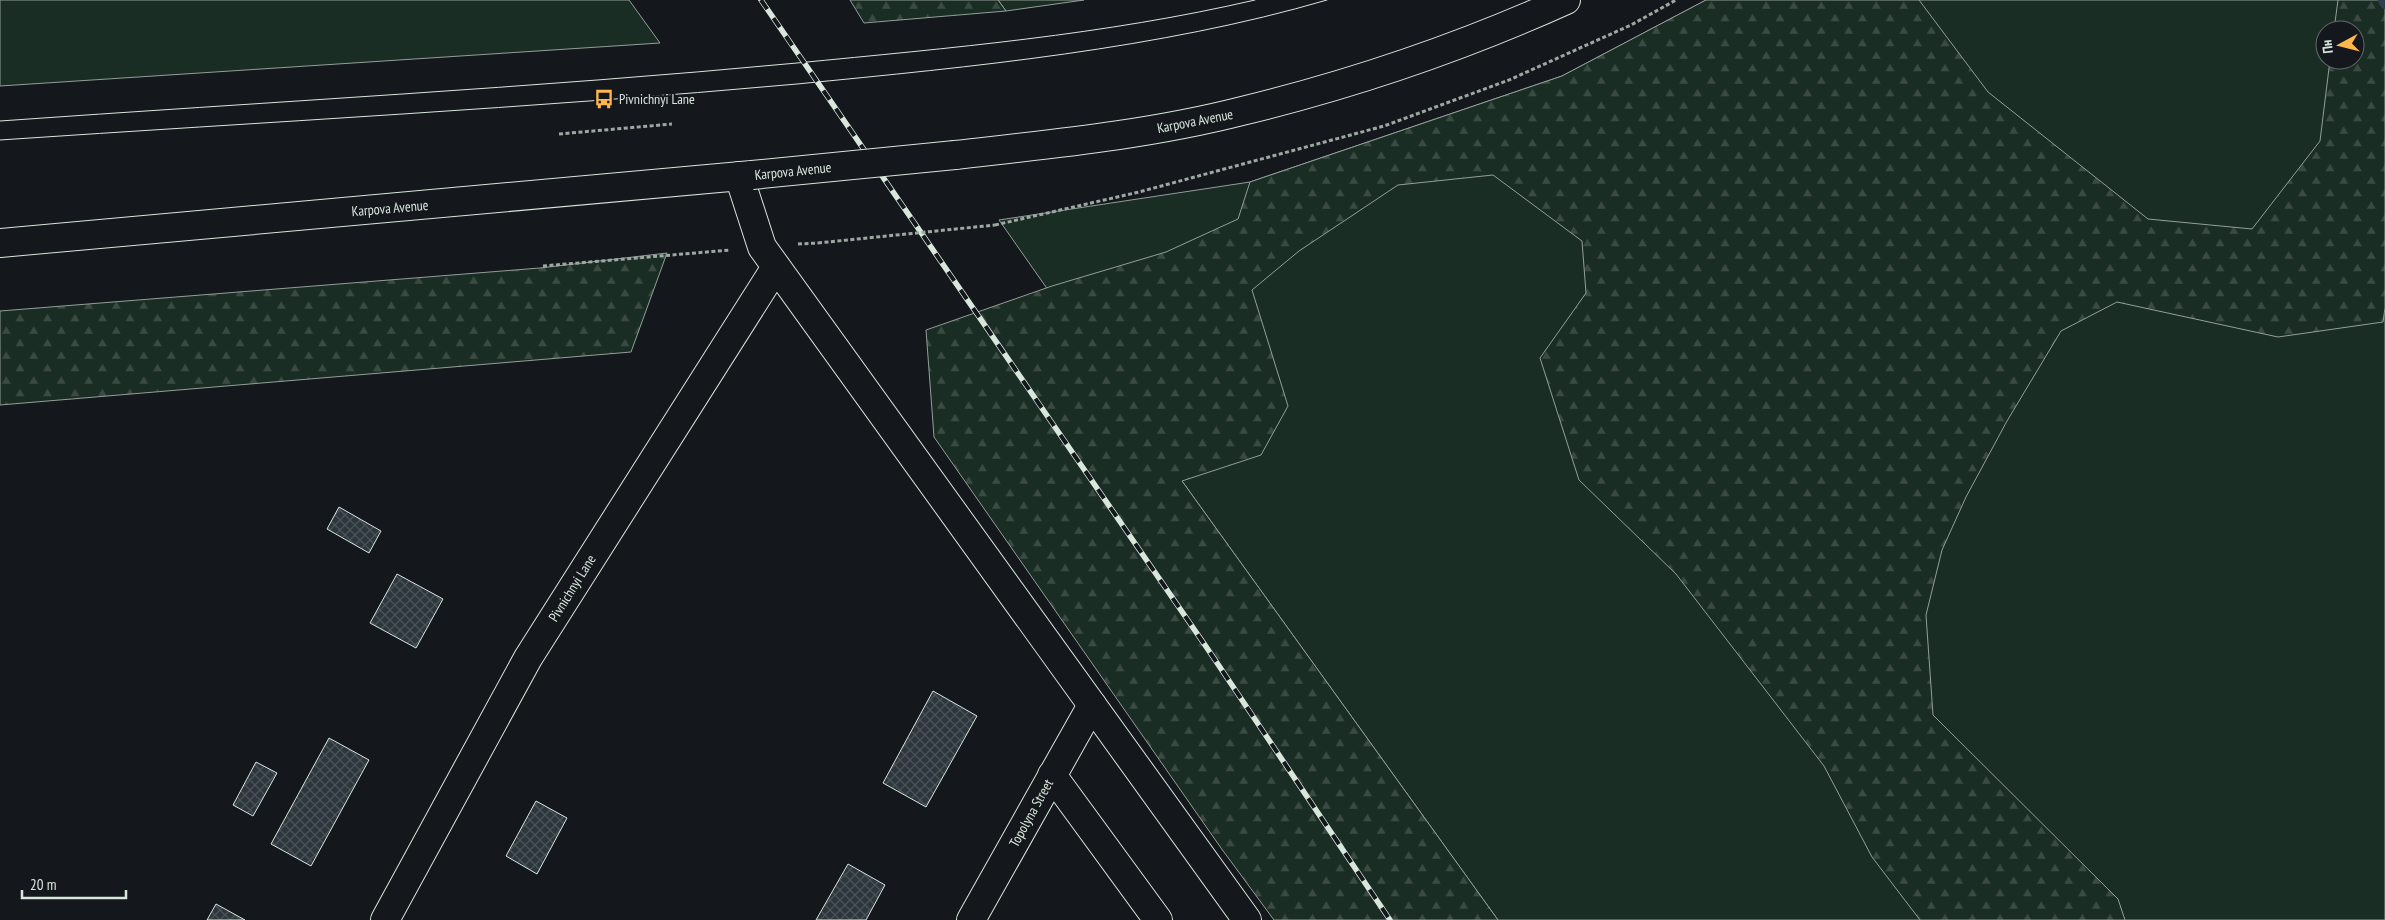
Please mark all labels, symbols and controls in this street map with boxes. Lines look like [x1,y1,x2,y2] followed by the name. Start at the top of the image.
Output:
[2315,20,2365,70] north arrow
[2317,39,2337,54] text: Пн
[593,88,615,110] bus stop icon: Pivnichnyi Lane
[619,90,695,108] place label: Pivnichnyi Lane
[1155,105,1235,137] street label: Karpova Avenue
[754,158,832,184] street label: Karpova Avenue
[351,196,429,220] street label: Karpova Avenue
[544,551,600,625] street label: Pivnichnyi Lane
[1005,776,1057,850] street label: Topolyna Street
[22,868,126,900] scale bar
[30,875,56,894] text: 20 m

